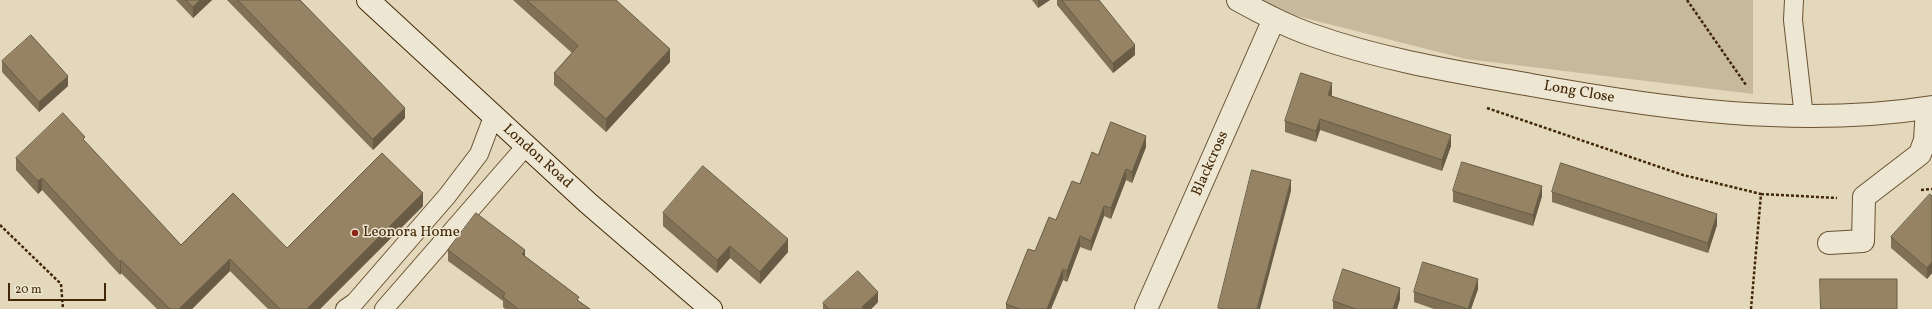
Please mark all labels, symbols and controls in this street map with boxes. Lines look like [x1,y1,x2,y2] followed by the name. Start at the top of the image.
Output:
[1542,78,1616,108] street label: Long Close
[498,121,576,193] street label: London Road
[1189,129,1233,199] street label: Blackcross
[363,224,460,242] place label: Leonora Home
[350,228,360,238] marker: Leonora Home
[10,275,108,301] scale bar
[15,282,42,298] text: 20 m

